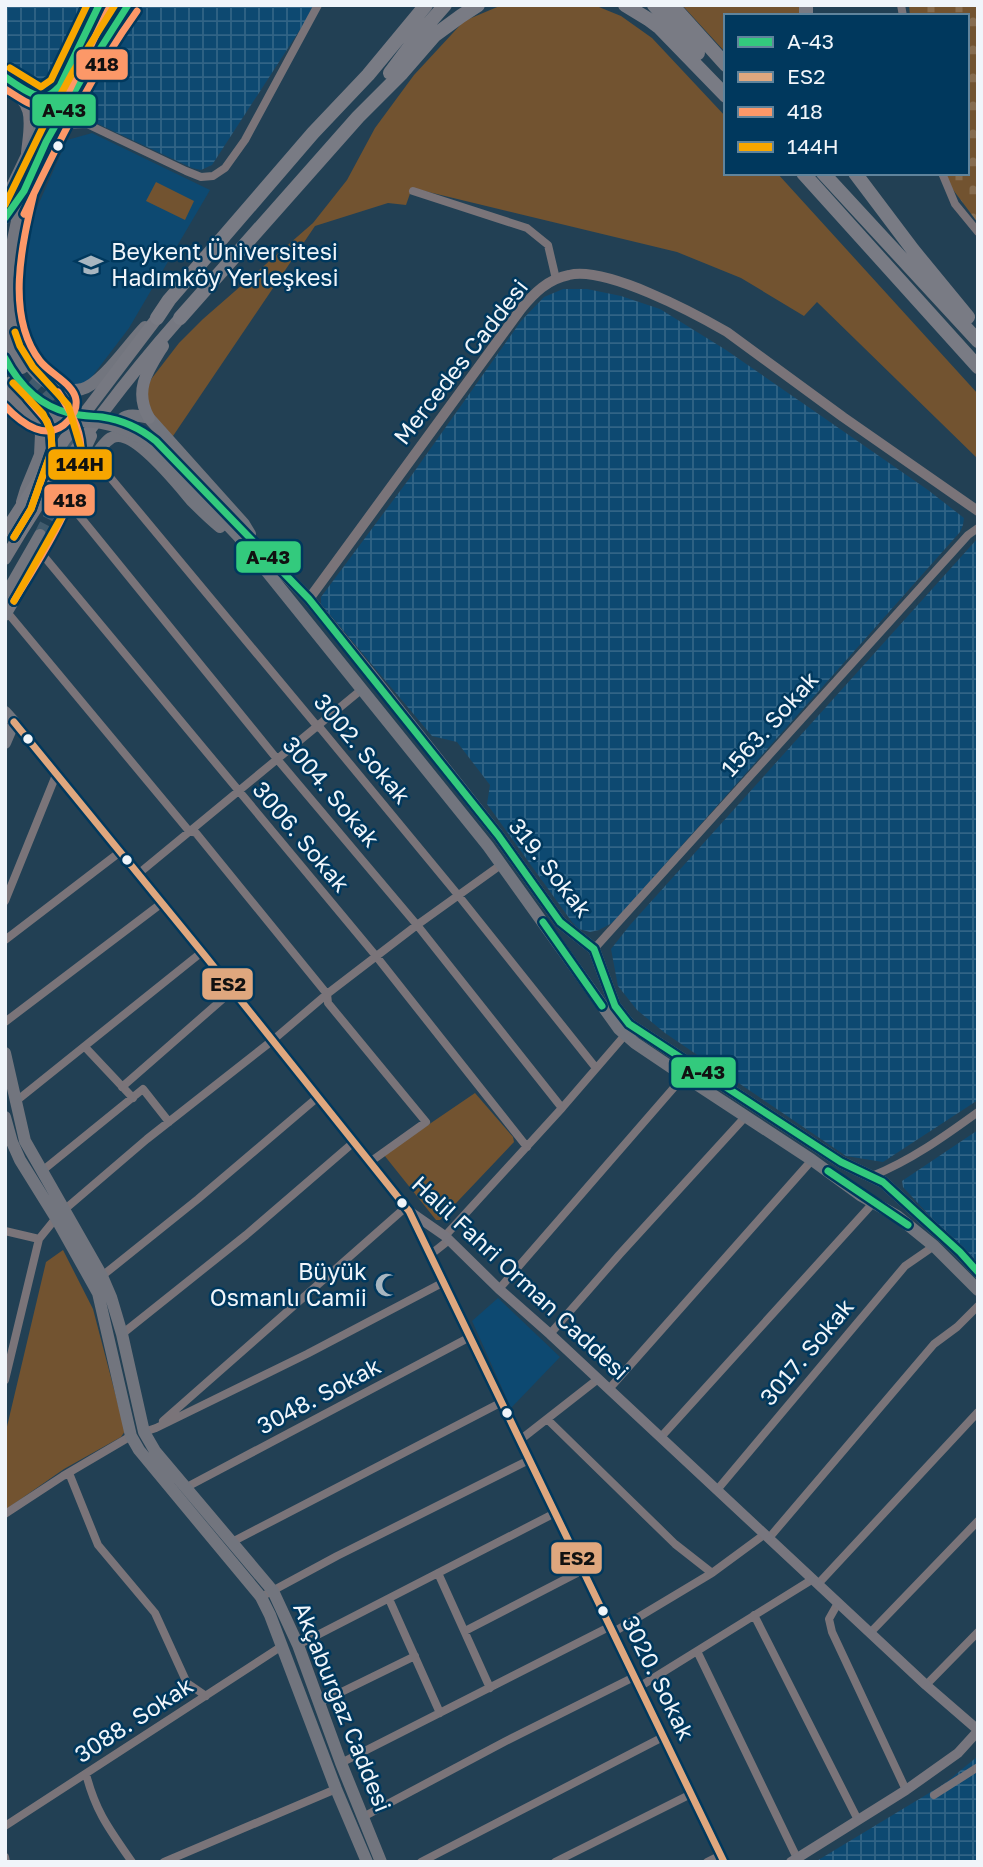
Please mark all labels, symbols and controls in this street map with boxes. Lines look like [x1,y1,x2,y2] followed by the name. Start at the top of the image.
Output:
[724,14,969,175] legend
[787,28,834,54] text: A-43
[75,48,129,81] line badge: 418
[85,52,119,75] text: 418
[787,63,825,89] text: ES2
[31,93,97,127] line badge: A-43
[42,98,86,121] text: A-43
[787,98,823,124] text: 418
[787,133,839,159] text: 144H
[51,139,65,153] unlabelled marker
[111,237,339,291] place label: Beykent Üniversitesi Hadımköy Yerleşkesi
[77,251,105,279] school or university icon: Beykent Üniversitesi Hadımköy Yerleşkesi
[387,273,533,450] street label: Mercedes Caddesi
[47,448,113,481] line badge: 144H
[56,452,104,475] text: 144H
[43,483,96,517] line badge: 418
[53,488,87,511] text: 418
[235,540,302,574] line badge: A-43
[246,545,290,568] text: A-43
[715,665,824,782] street label: 1563. Sokak
[309,688,417,809] street label: 3002. Sokak
[277,730,386,852] street label: 3004. Sokak
[21,732,35,746] unlabelled marker
[247,775,356,897] street label: 3006. Sokak
[503,812,598,923] street label: 319. Sokak
[120,853,134,867] unlabelled marker
[201,967,254,1001] line badge: ES2
[210,972,246,995] text: ES2
[670,1056,737,1089] line badge: A-43
[681,1060,725,1083] text: A-43
[406,1169,635,1385] street label: Halil Fahri Orman Caddesi
[395,1196,409,1210] unlabelled marker
[210,1257,367,1311] place label: Büyük Osmanlı Camii
[373,1271,401,1299] mosque icon: Büyük Osmanlı Camii
[753,1292,859,1411] street label: 3017. Sokak
[252,1351,385,1439] street label: 3048. Sokak
[500,1406,514,1420] unlabelled marker
[550,1541,603,1575] line badge: ES2
[559,1546,595,1569] text: ES2
[288,1598,398,1815] street label: Akçaburgaz Caddesi
[596,1604,610,1618] unlabelled marker
[617,1611,701,1744] street label: 3020. Sokak
[69,1670,198,1768] street label: 3088. Sokak

